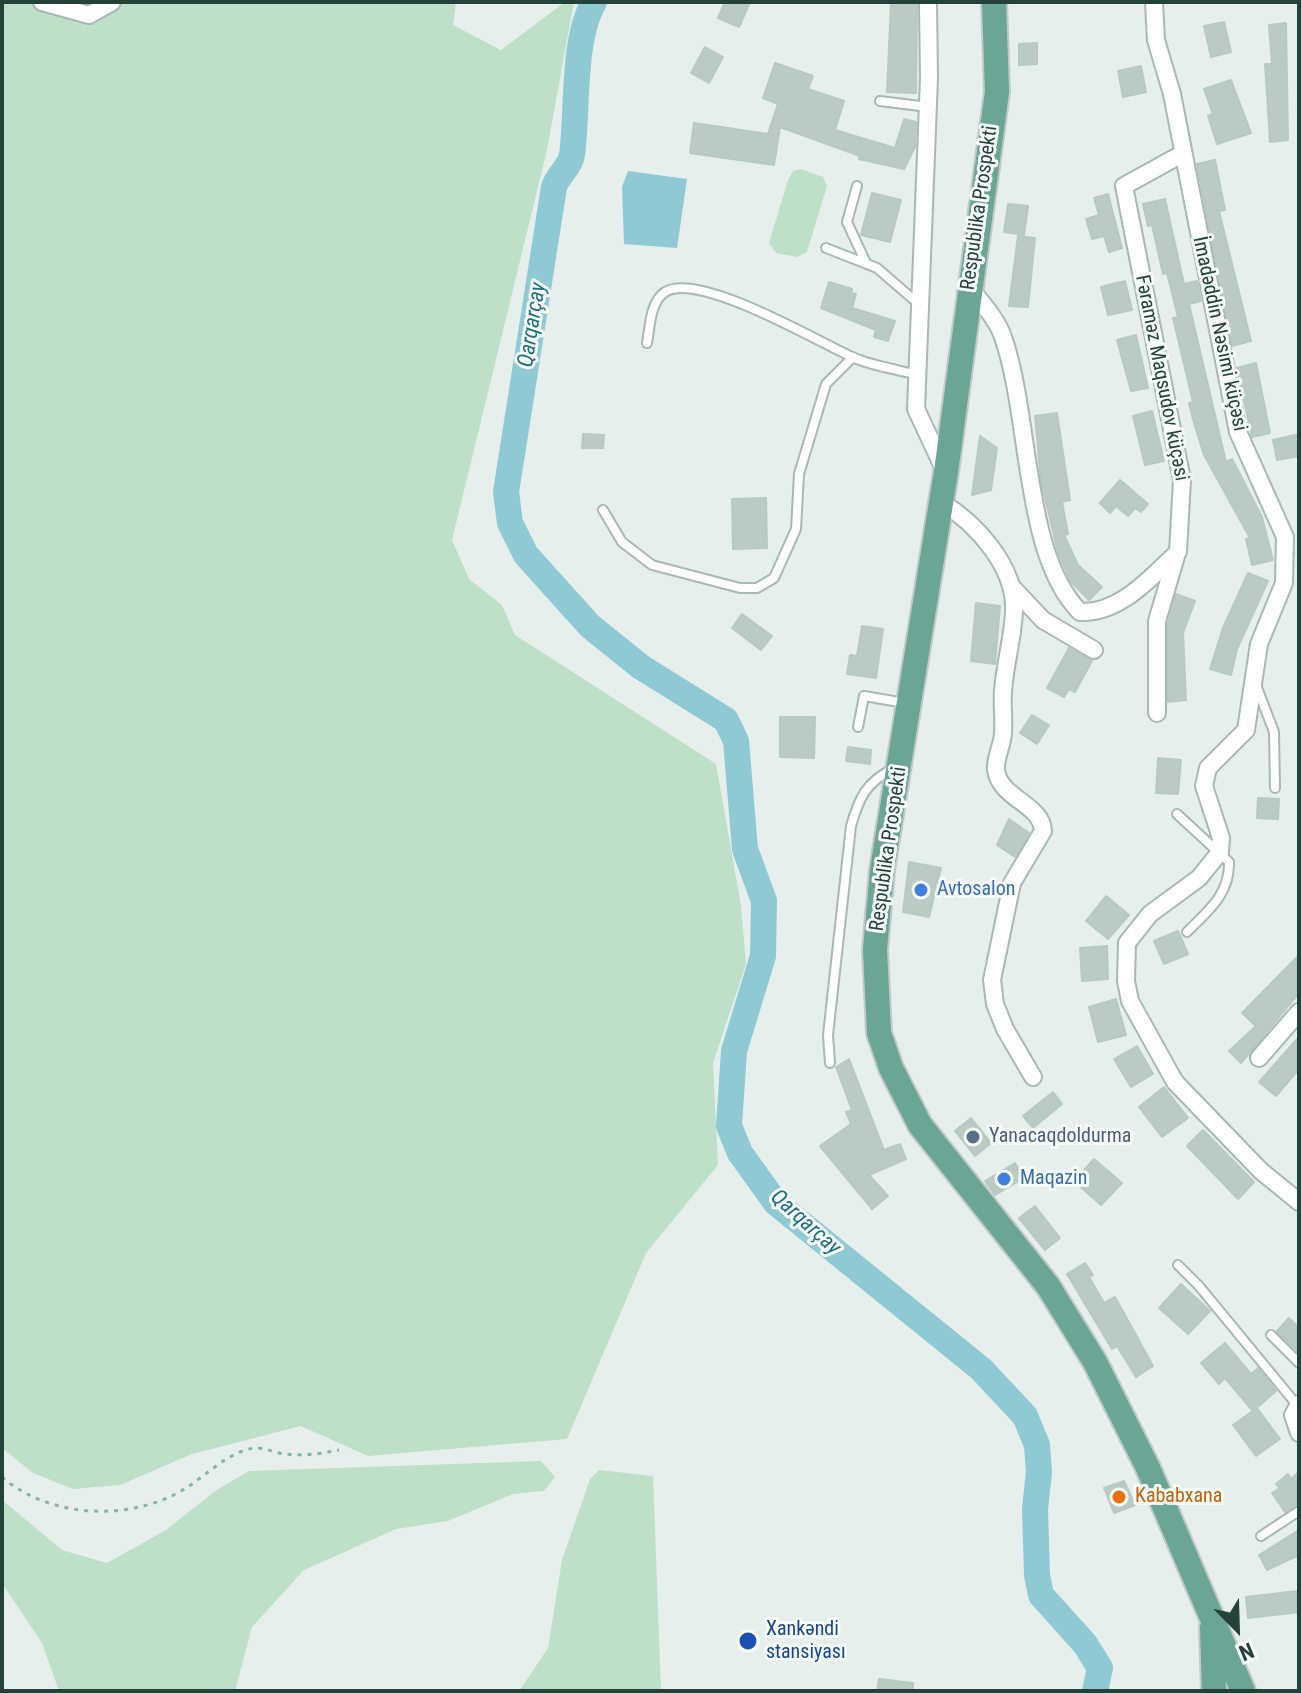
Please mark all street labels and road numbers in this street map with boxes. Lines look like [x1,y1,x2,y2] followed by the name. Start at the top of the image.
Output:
[957,124,1003,292] street label: Respublika Prospekti
[1187,235,1251,433] street label: İmadəddin Nəsimi küçəsi
[1129,273,1193,483] street label: Fəraməz Maqsudov küçəsi
[866,765,912,933] street label: Respublika Prospekti

